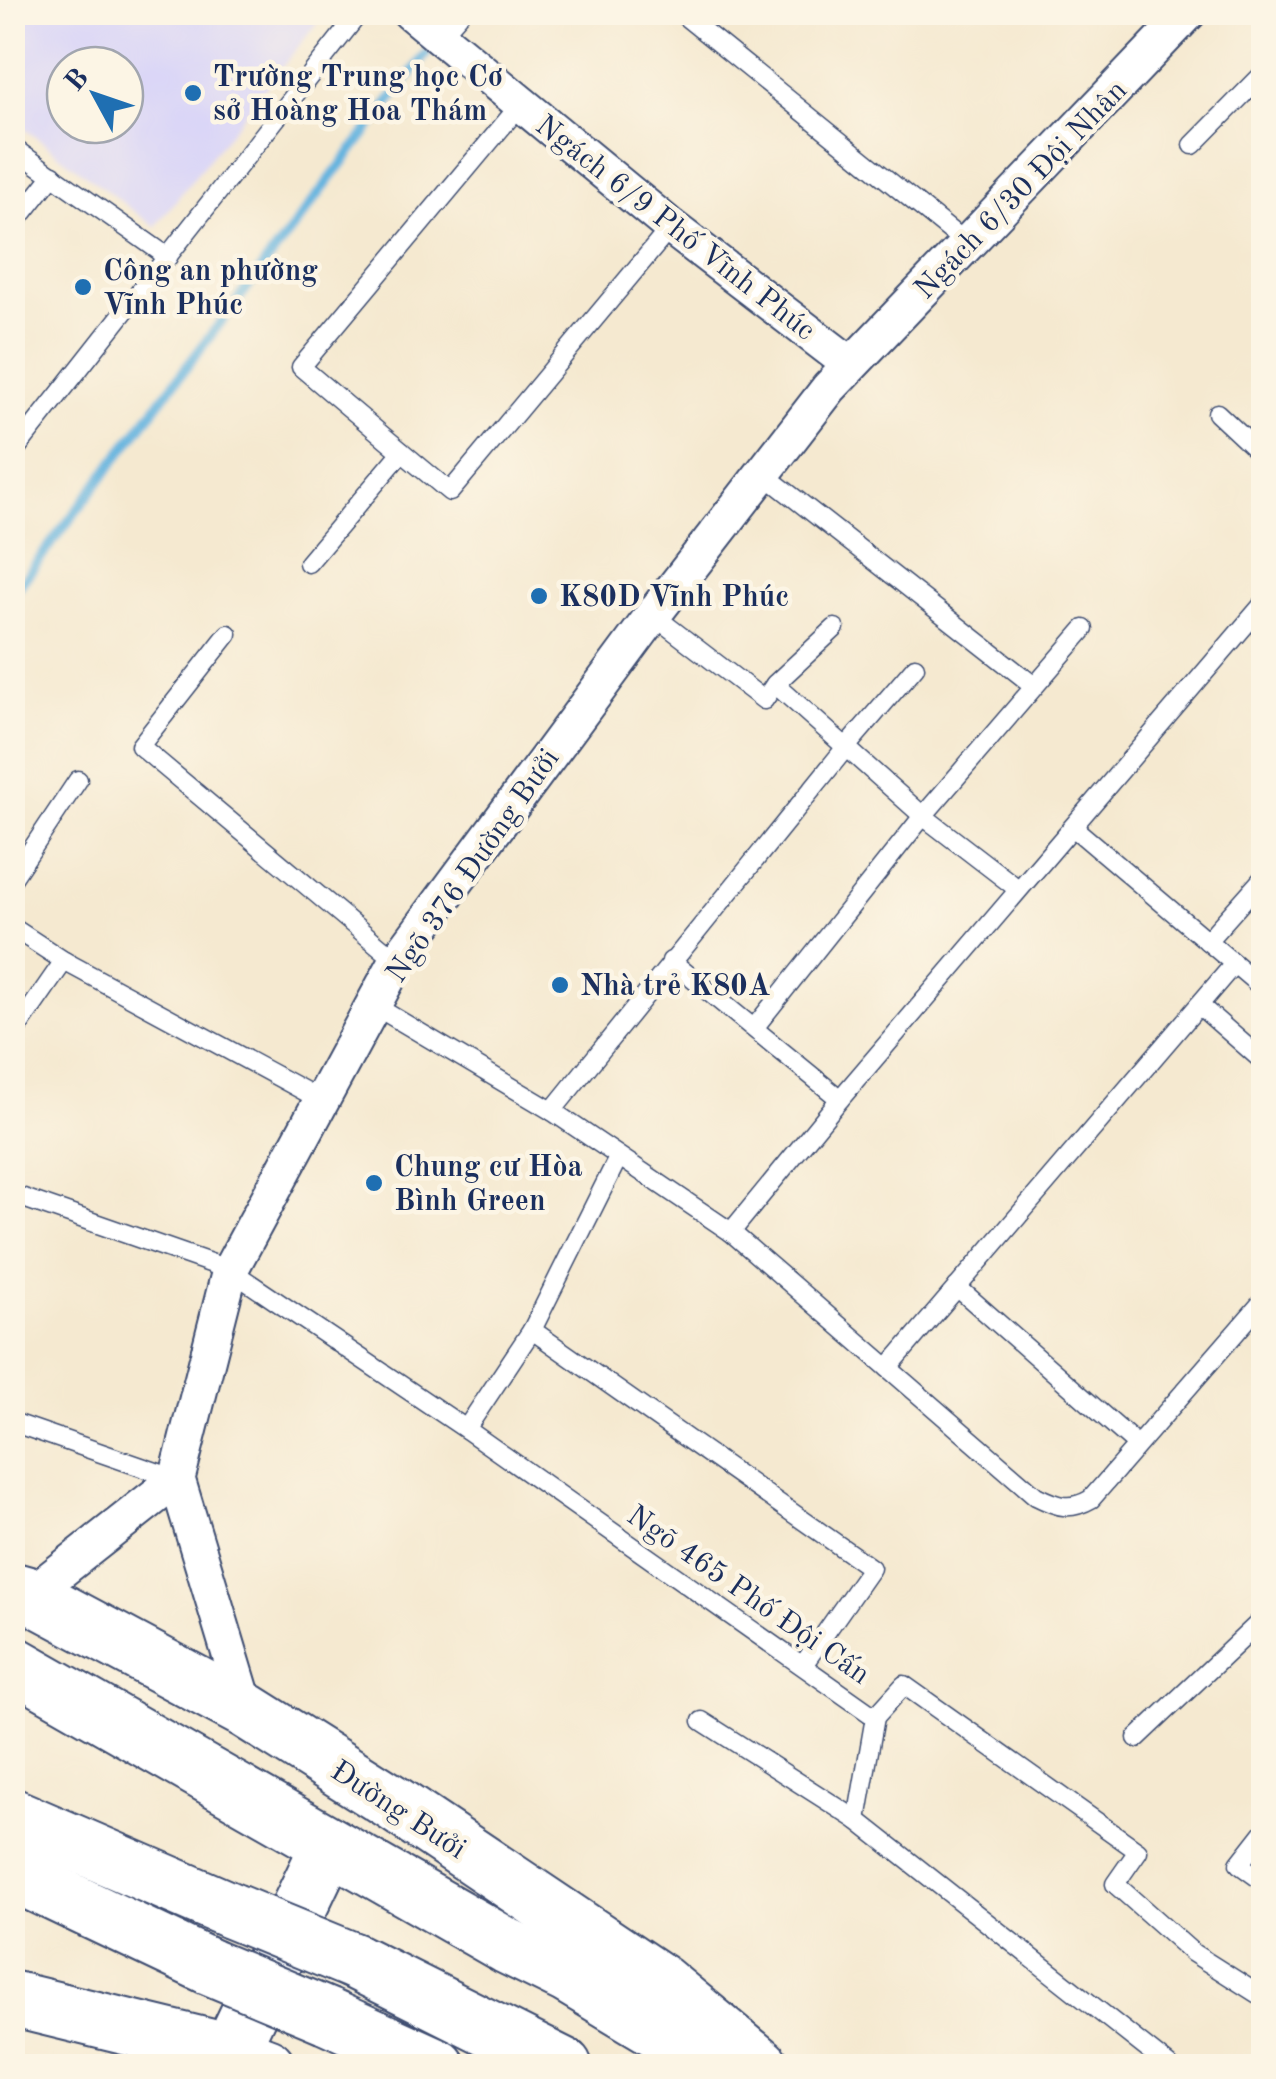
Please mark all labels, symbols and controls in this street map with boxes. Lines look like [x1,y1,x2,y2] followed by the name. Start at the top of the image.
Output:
[45,45,145,145] north arrow
[213,63,503,127] place label: Trường Trung học Cơ sở Hoàng Hoa Thám
[61,64,95,97] text: B
[910,75,1133,305] street label: Ngách 6/30 Đội Nhân
[182,82,204,104] marker: Trường Trung học Cơ sở Hoàng Hoa Thám
[529,110,821,347] street label: Ngách 6/9 Phố Vĩnh Phúc
[103,257,318,321] place label: Công an phường Vĩnh Phúc
[72,276,94,298] marker: Công an phường Vĩnh Phúc
[559,583,789,613] place label: K80D Vĩnh Phúc
[528,585,550,607] marker: K80D Vĩnh Phúc
[382,744,566,988] street label: Ngõ 376 Đường Bưởi
[580,972,770,1002] place label: Nhà trẻ K80A
[549,974,571,996] marker: Nhà trẻ K80A
[394,1153,583,1217] place label: Chung cư Hòa Bình Green
[363,1172,385,1194] marker: Chung cư Hòa Bình Green
[621,1500,875,1691] street label: Ngõ 465 Phố Đội Cấn
[325,1756,471,1865] street label: Đường Bưởi

